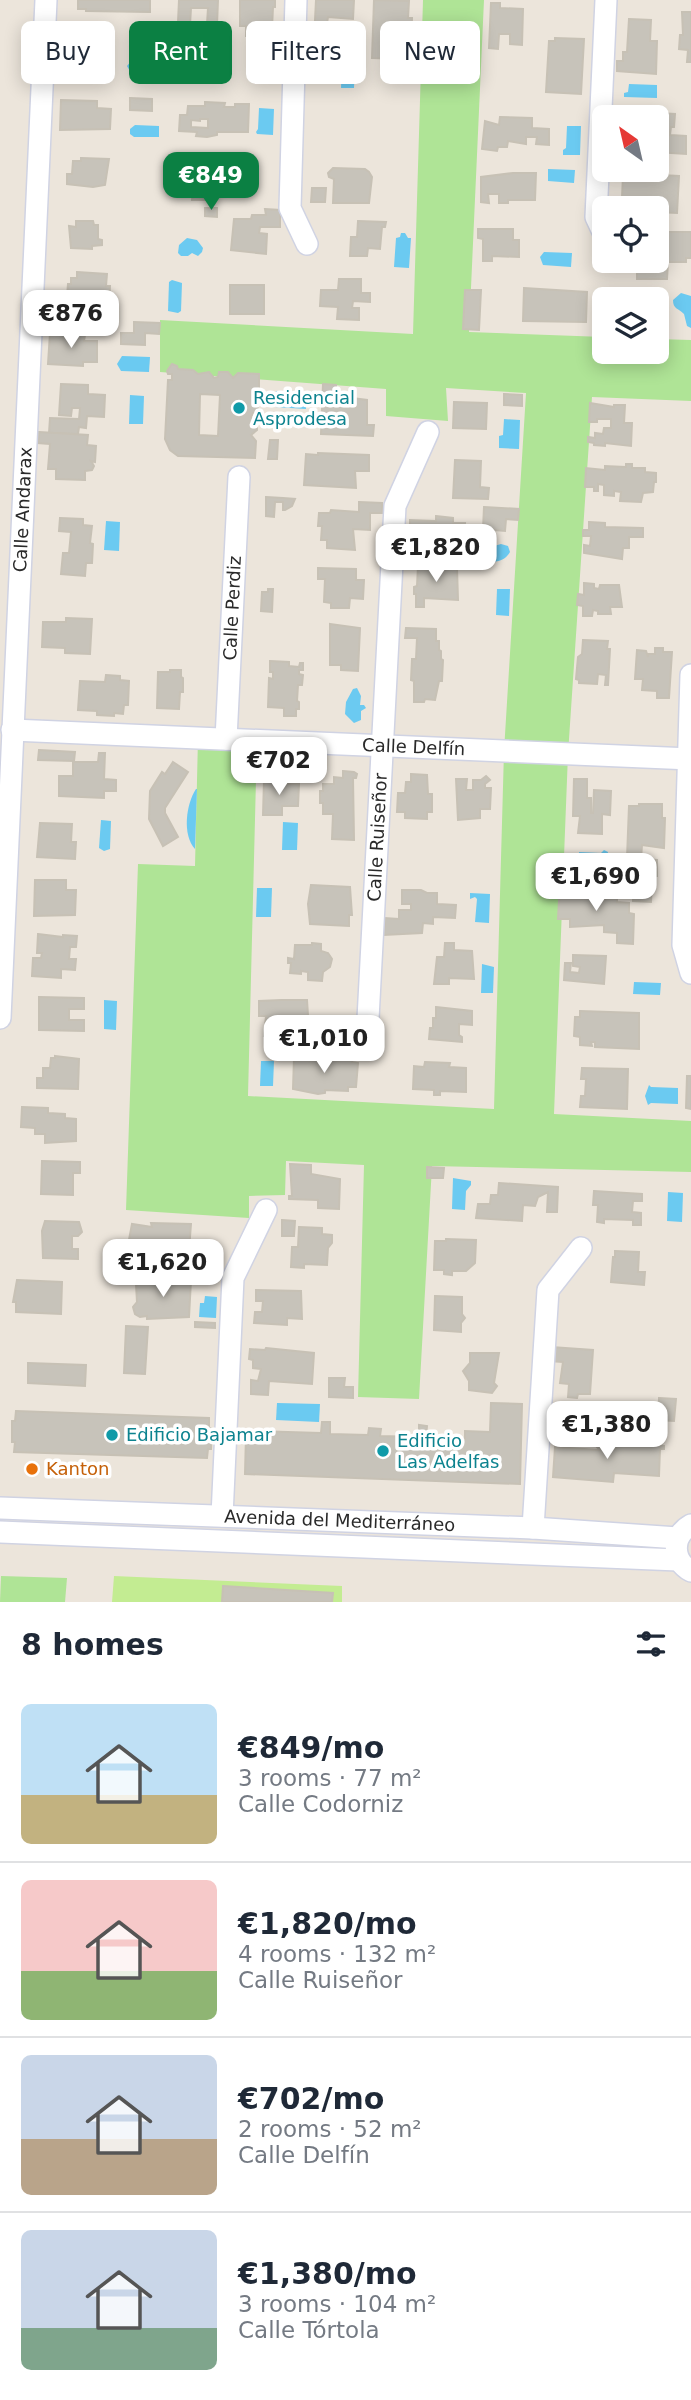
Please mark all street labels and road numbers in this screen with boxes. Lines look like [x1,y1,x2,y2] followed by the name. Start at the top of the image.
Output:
[9,446,36,573] street label: Calle Andarax
[219,555,245,661] street label: Calle Perdiz
[362,734,466,759] street label: Calle Delfín
[363,772,391,902] street label: Calle Ruiseñor
[224,1505,456,1535] street label: Avenida del Mediterráneo

